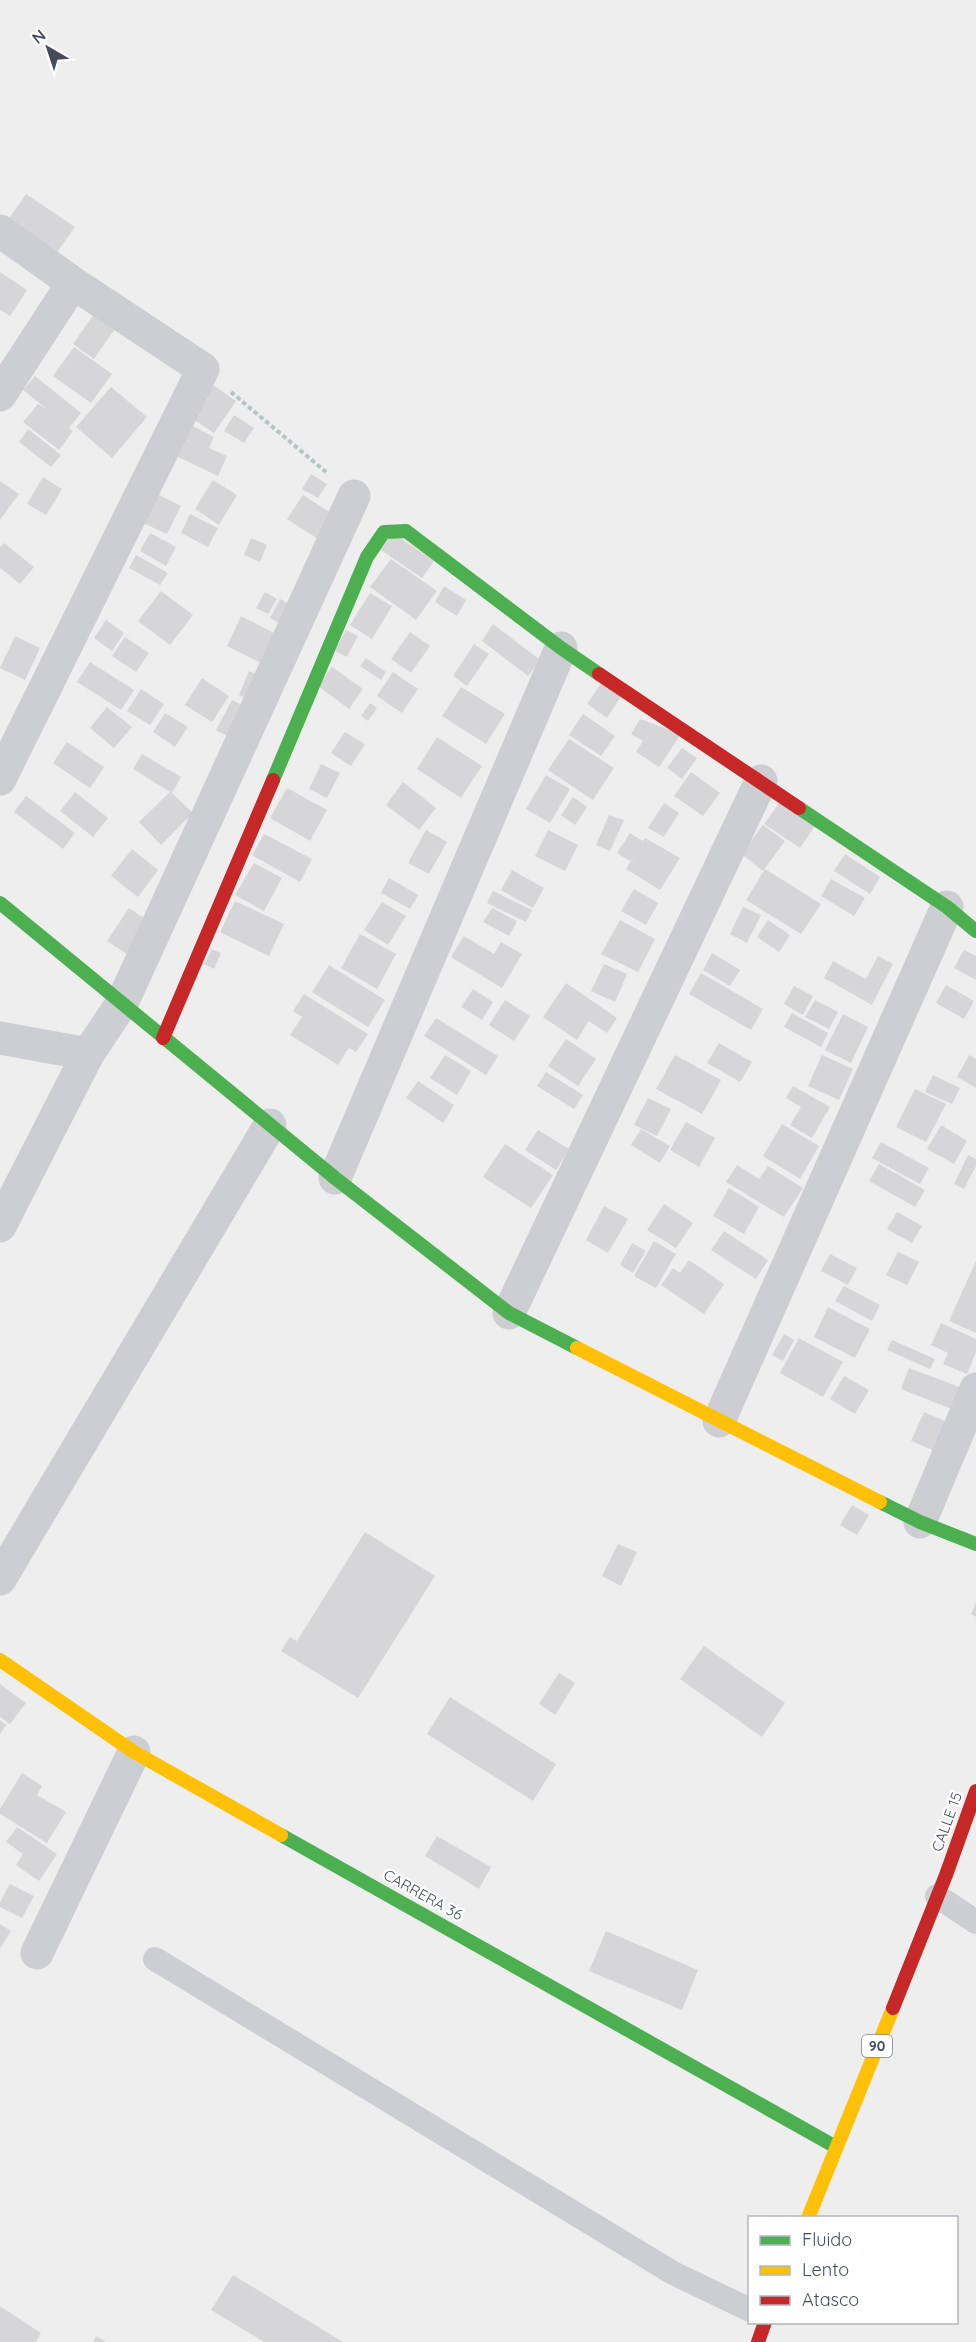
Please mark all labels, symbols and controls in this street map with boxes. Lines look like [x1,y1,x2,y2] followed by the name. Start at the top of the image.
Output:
[18,18,78,78] north arrow
[28,25,49,48] text: N
[927,1790,966,1854] street label: CALLE 15
[380,1865,466,1924] street label: CARRERA 36
[862,2035,892,2057] road number: 90
[748,2216,958,2324] legend
[802,2228,852,2251] text: Fluido
[802,2258,849,2281] text: Lento
[802,2288,859,2311] text: Atasco

